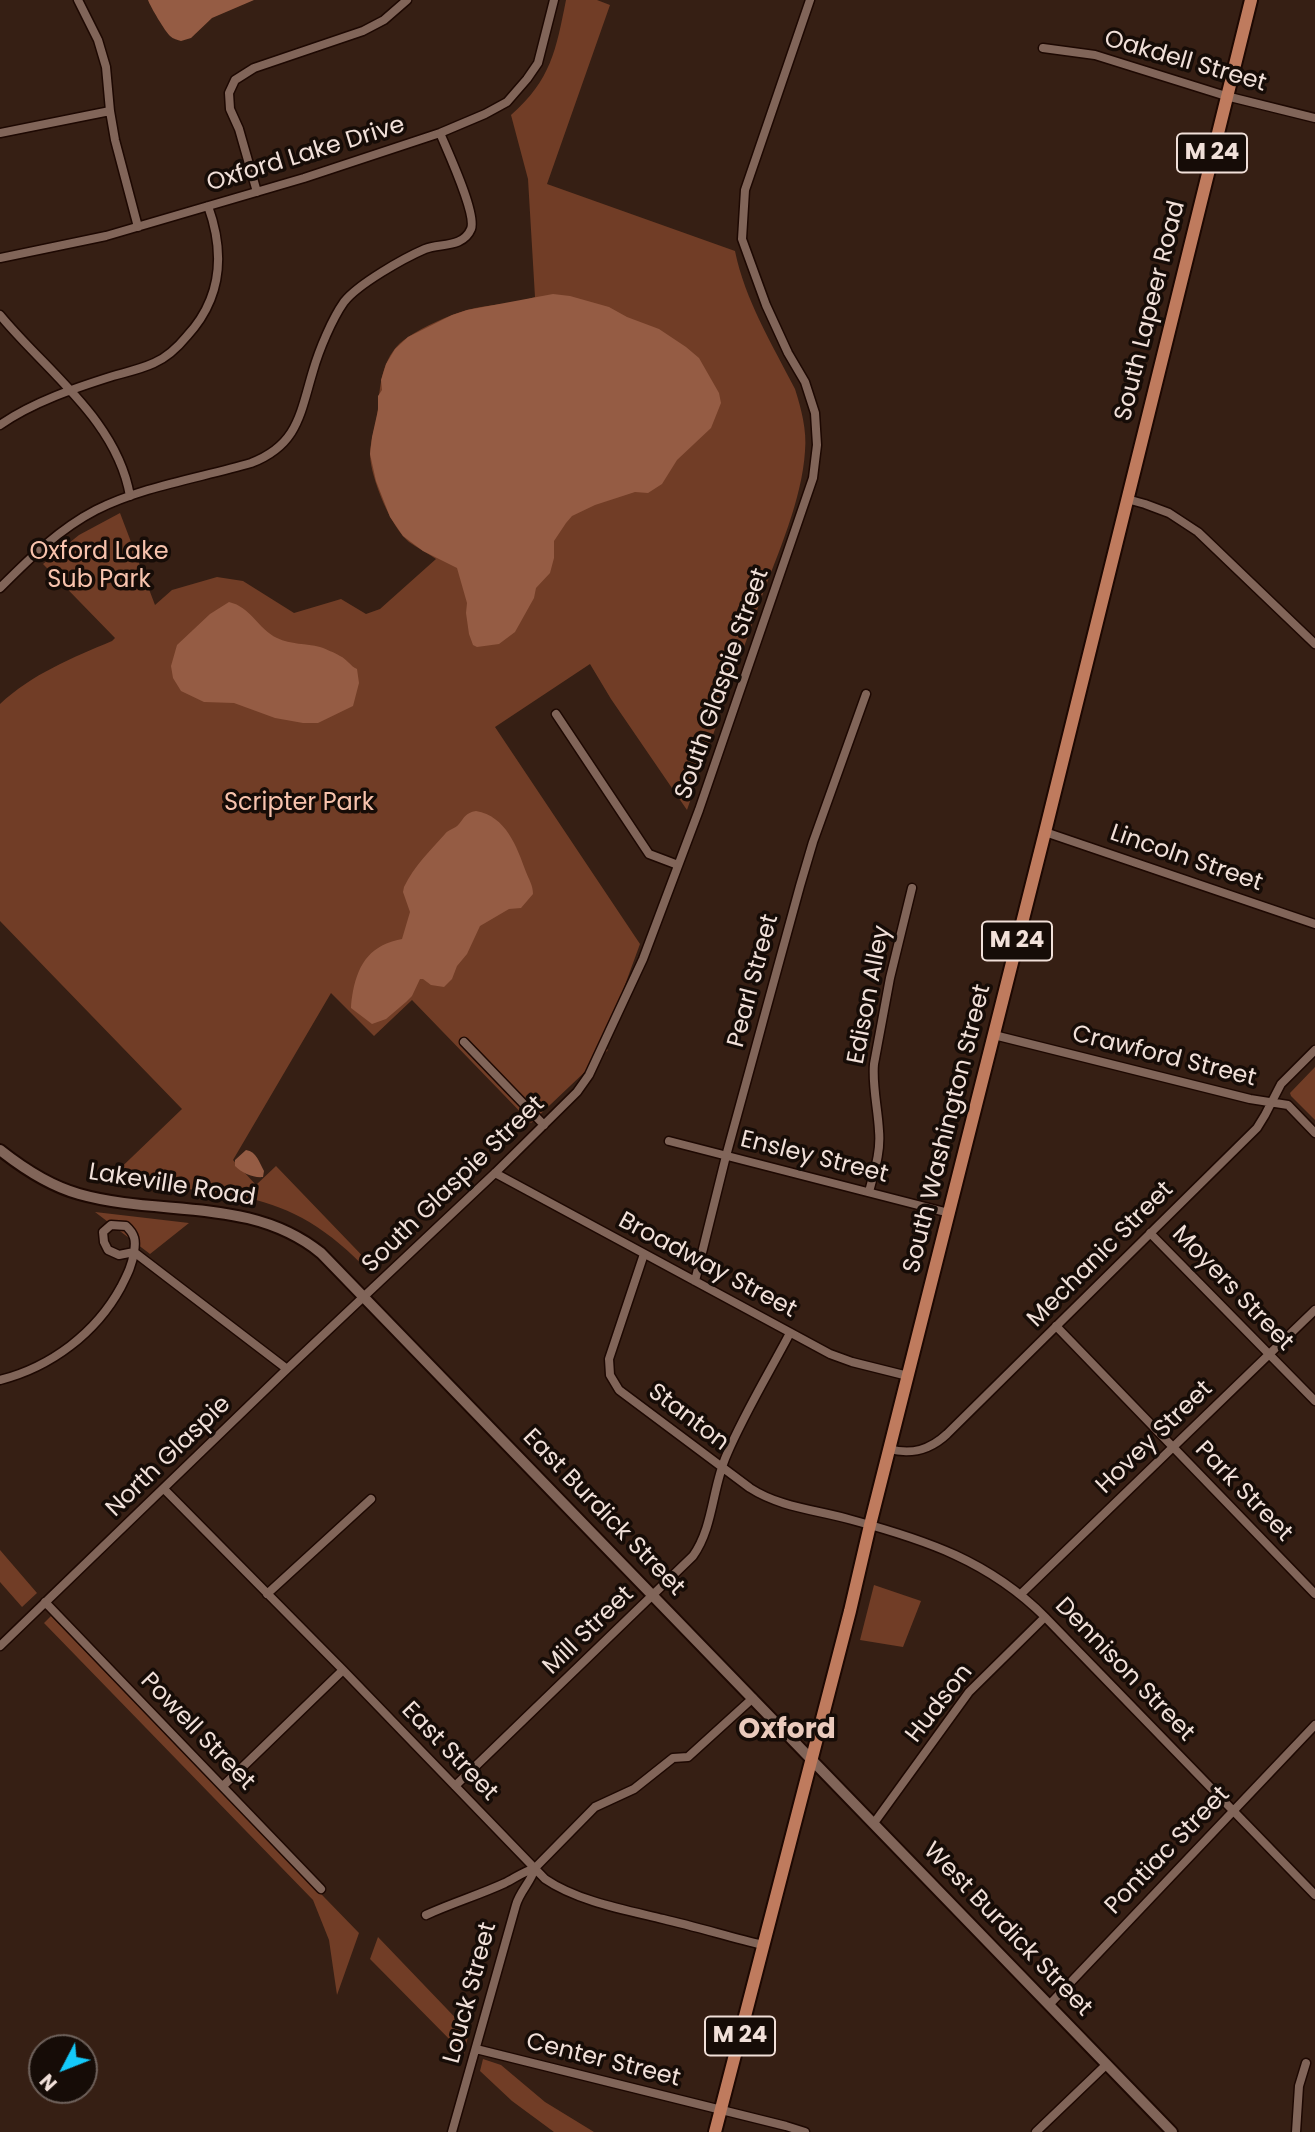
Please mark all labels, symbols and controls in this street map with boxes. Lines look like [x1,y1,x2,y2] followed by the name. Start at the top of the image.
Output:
[1101,25,1269,99] street label: Oakdell Street
[203,111,409,199] street label: Oxford Lake Drive
[1177,134,1247,172] road number: M 24
[1110,198,1192,424] street label: South Lapeer Road
[29,539,169,595] park label: Oxford Lake Sub Park
[670,565,776,803] street label: South Glaspie Street
[224,790,374,818] park label: Scripter Park
[1106,819,1266,899] street label: Lincoln Street
[722,911,786,1051] street label: Pearl Street
[982,922,1052,960] road number: M 24
[842,923,898,1067] street label: Edison Alley
[898,982,998,1276] street label: South Washington Street
[1069,1020,1259,1094] street label: Crawford Street
[357,1090,551,1280] street label: South Glaspie Street
[737,1126,891,1190] street label: Ensley Street
[86,1159,258,1213] street label: Lakeville Road
[1022,1176,1180,1334] street label: Mechanic Street
[613,1207,801,1325] street label: Broadway Street
[1165,1221,1299,1357] street label: Moyers Street
[1091,1375,1219,1501] street label: Hovey Street
[642,1378,734,1458] street label: Stanton
[101,1390,237,1524] street label: North Glaspie
[516,1424,690,1602] street label: East Burdick Street
[1188,1436,1298,1548] street label: Park Street
[538,1581,640,1681] street label: Mill Street
[1048,1592,1200,1748] street label: Dennison Street
[901,1659,979,1749] street label: Hudson
[134,1667,260,1797] street label: Powell Street
[395,1697,503,1807] street label: East Street
[738,1714,836,1748] district label: Oxford
[1100,1781,1236,1921] street label: Pontiac Street
[917,1837,1097,2023] street label: West Burdick Street
[438,1919,504,2067] street label: Louck Street
[705,2016,775,2056] road number: M 24
[523,2028,683,2094] street label: Center Street
[28,2034,98,2104] north arrow
[34,2068,63,2096] text: N

